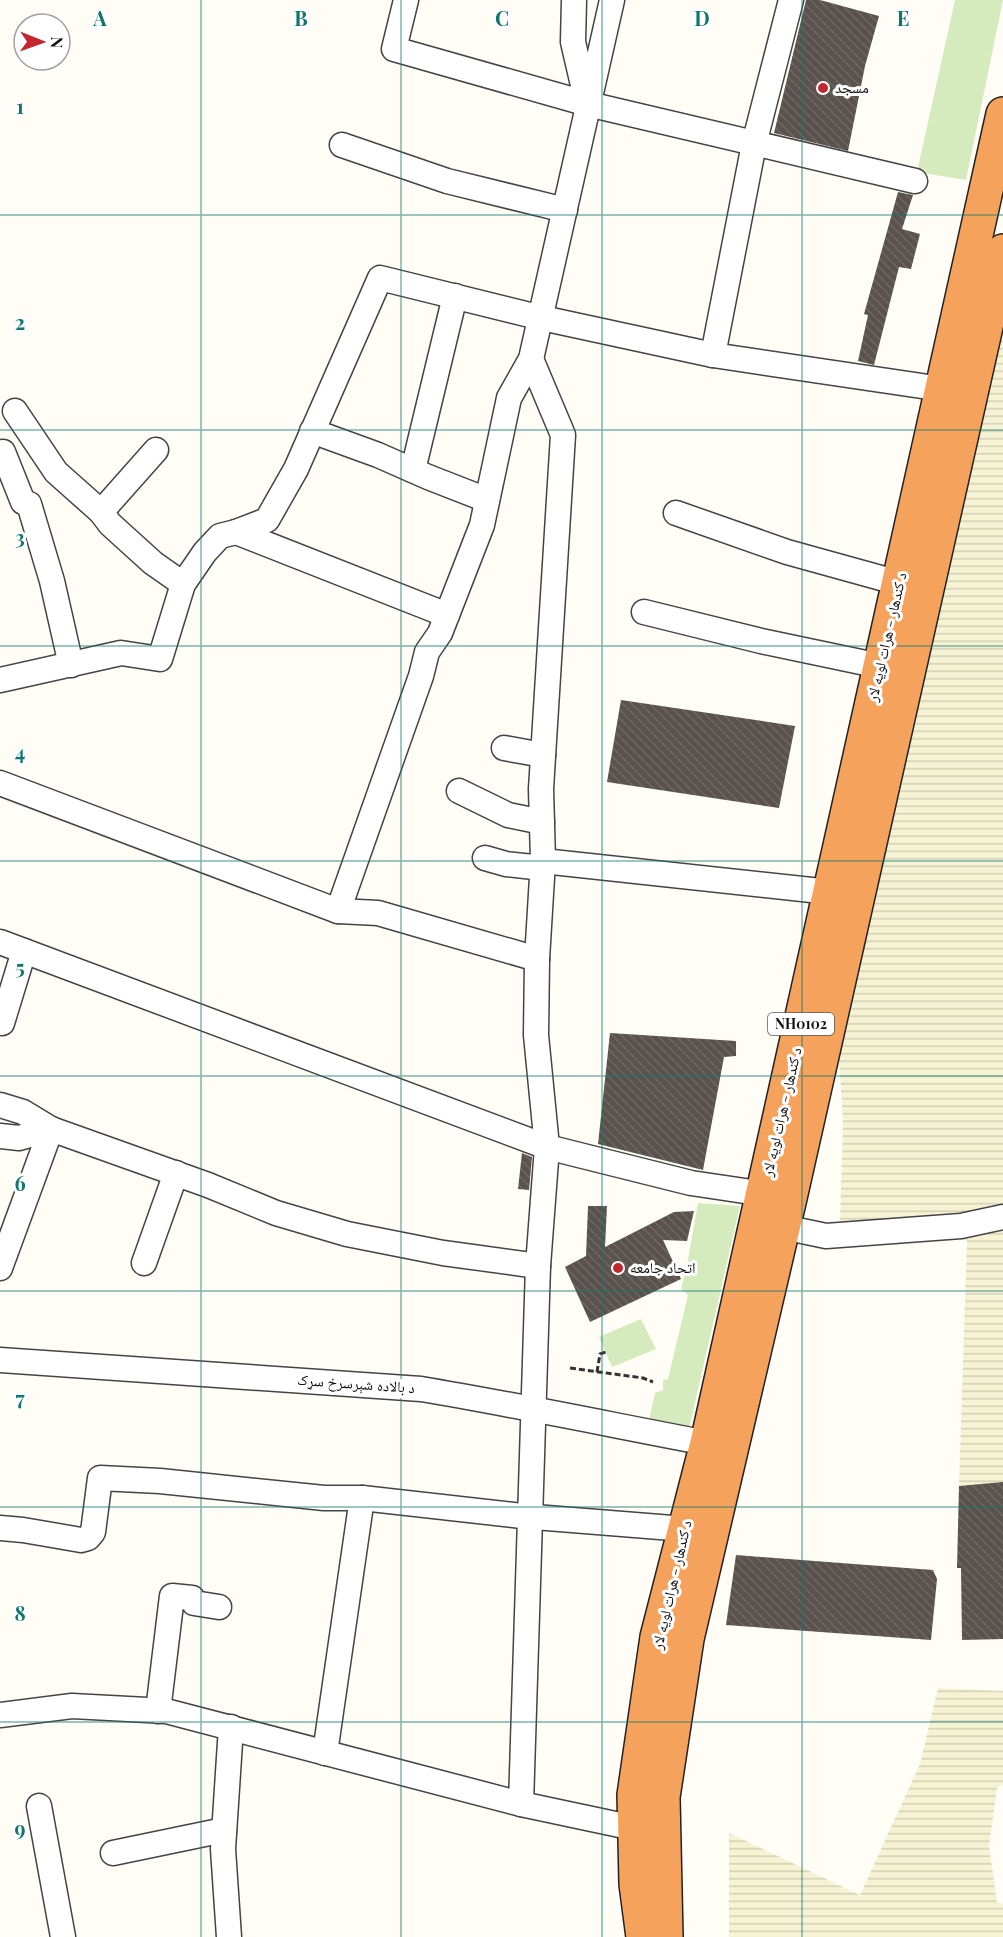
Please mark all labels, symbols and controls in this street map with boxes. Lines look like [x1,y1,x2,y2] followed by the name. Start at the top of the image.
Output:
[92,4,107,31] text: A
[294,4,308,31] text: B
[495,4,509,31] text: C
[694,4,710,31] text: D
[897,4,909,31] text: E
[12,12,72,72] north arrow
[47,36,68,49] text: N
[835,77,869,97] place label: مسجد
[816,81,830,95] marker: مسجد
[16,92,24,119] text: 1
[15,308,25,335] text: 2
[15,523,25,550] text: 3
[861,570,911,704] street label: د کندهار - هرات لويه لار
[15,738,25,765] text: 4
[15,953,25,980] text: 5
[768,1013,834,1035] road number: NH0102
[756,1045,806,1179] street label: د کندهار - هرات لويه لار
[14,1169,26,1196] text: 6
[630,1257,696,1277] place label: اتحاد جامعه
[611,1261,625,1275] marker: اتحاد جامعه
[296,1369,416,1398] street label: د بالاده شېرسرخ سړک
[15,1384,25,1411] text: 7
[646,1518,696,1652] street label: د کندهار - هرات لويه لار
[14,1599,26,1626] text: 8
[14,1814,26,1841] text: 9

